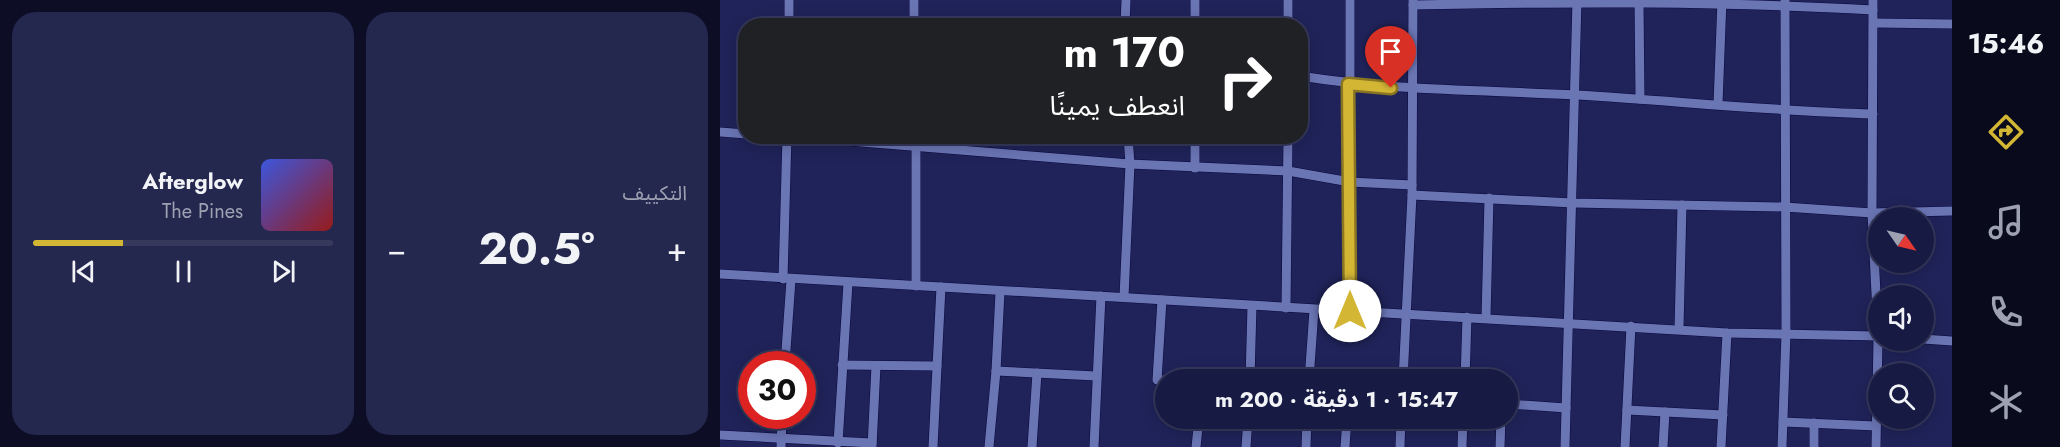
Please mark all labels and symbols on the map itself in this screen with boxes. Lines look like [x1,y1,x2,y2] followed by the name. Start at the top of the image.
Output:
[1365,26,1416,88] pin
[1868,207,1934,273] north arrow
[1318,279,1382,343] position arrow
[738,351,816,429] speed limit sign: 30

